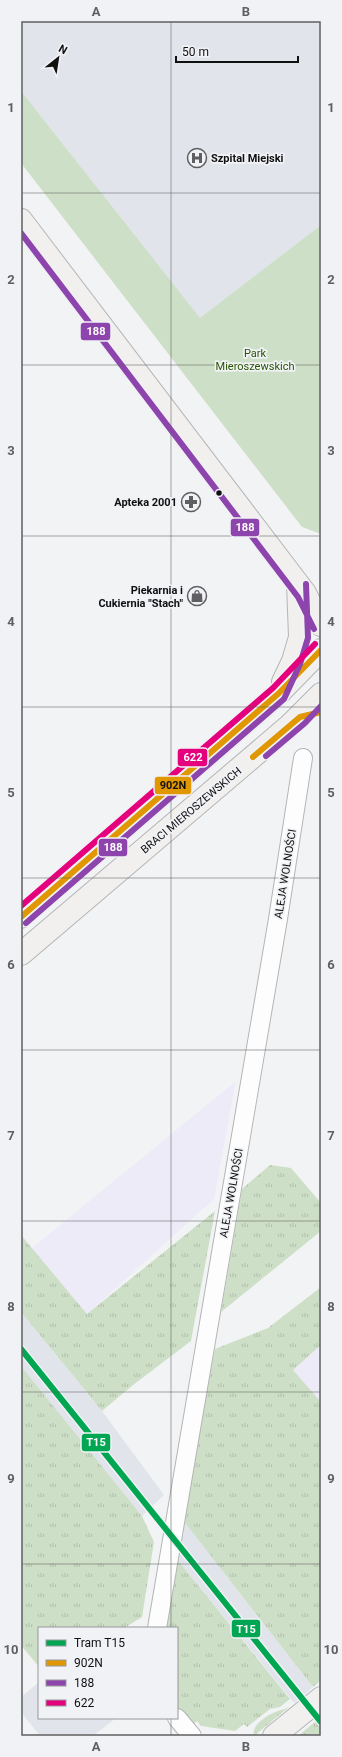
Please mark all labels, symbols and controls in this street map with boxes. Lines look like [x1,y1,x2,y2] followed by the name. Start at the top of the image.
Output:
[92,4,101,19] text: A
[242,4,250,19] text: B
[38,38,78,78] north arrow
[176,38,298,64] scale bar
[56,42,70,57] text: N
[182,45,209,59] text: 50 m
[7,100,15,115] text: 1
[327,100,335,115] text: 1
[186,147,208,169] hospital icon: Szpital Miejski
[211,152,284,165] place label: Szpital Miejski
[7,272,15,287] text: 2
[327,272,335,287] text: 2
[80,322,111,341] line badge: 188
[87,325,105,338] text: 188
[216,347,294,373] park label: Park Mieroszewskich
[7,443,15,458] text: 3
[327,443,335,458] text: 3
[214,488,224,498] unlabelled marker
[180,491,202,513] pharmacy icon: Apteka 2001
[114,496,177,509] place label: Apteka 2001
[230,518,260,537] line badge: 188
[236,521,254,534] text: 188
[98,584,183,610] place label: Piekarnia i Cukiernia "Stach"
[186,585,208,607] shop icon: Piekarnia i Cukiernia "Stach"
[7,614,15,629] text: 4
[327,614,335,629] text: 4
[177,748,208,767] line badge: 622
[184,751,202,764] text: 622
[138,764,244,856] street label: BRACI MIEROSZEWSKICH
[154,776,192,795] line badge: 902N
[160,779,187,792] text: 902N
[7,785,15,800] text: 5
[327,785,335,800] text: 5
[272,828,299,920] street label: ALEJA WOLNOŚCI
[98,838,128,857] line badge: 188
[104,841,122,854] text: 188
[7,957,15,972] text: 6
[327,957,335,972] text: 6
[7,1128,15,1143] text: 7
[327,1128,335,1143] text: 7
[217,1147,246,1239] street label: ALEJA WOLNOŚCI
[7,1299,15,1314] text: 8
[327,1299,335,1314] text: 8
[81,1433,111,1452] line badge: T15
[86,1436,106,1449] text: T15
[7,1471,15,1486] text: 9
[327,1471,335,1486] text: 9
[231,1619,261,1638] line badge: T15
[236,1623,256,1636] text: T15
[38,1627,178,1719] legend
[74,1636,125,1650] text: Tram T15
[4,1642,18,1657] text: 10
[324,1642,338,1657] text: 10
[74,1656,103,1670] text: 902N
[74,1676,94,1690] text: 188
[74,1696,94,1710] text: 622
[92,1739,101,1754] text: A
[242,1739,250,1754] text: B

